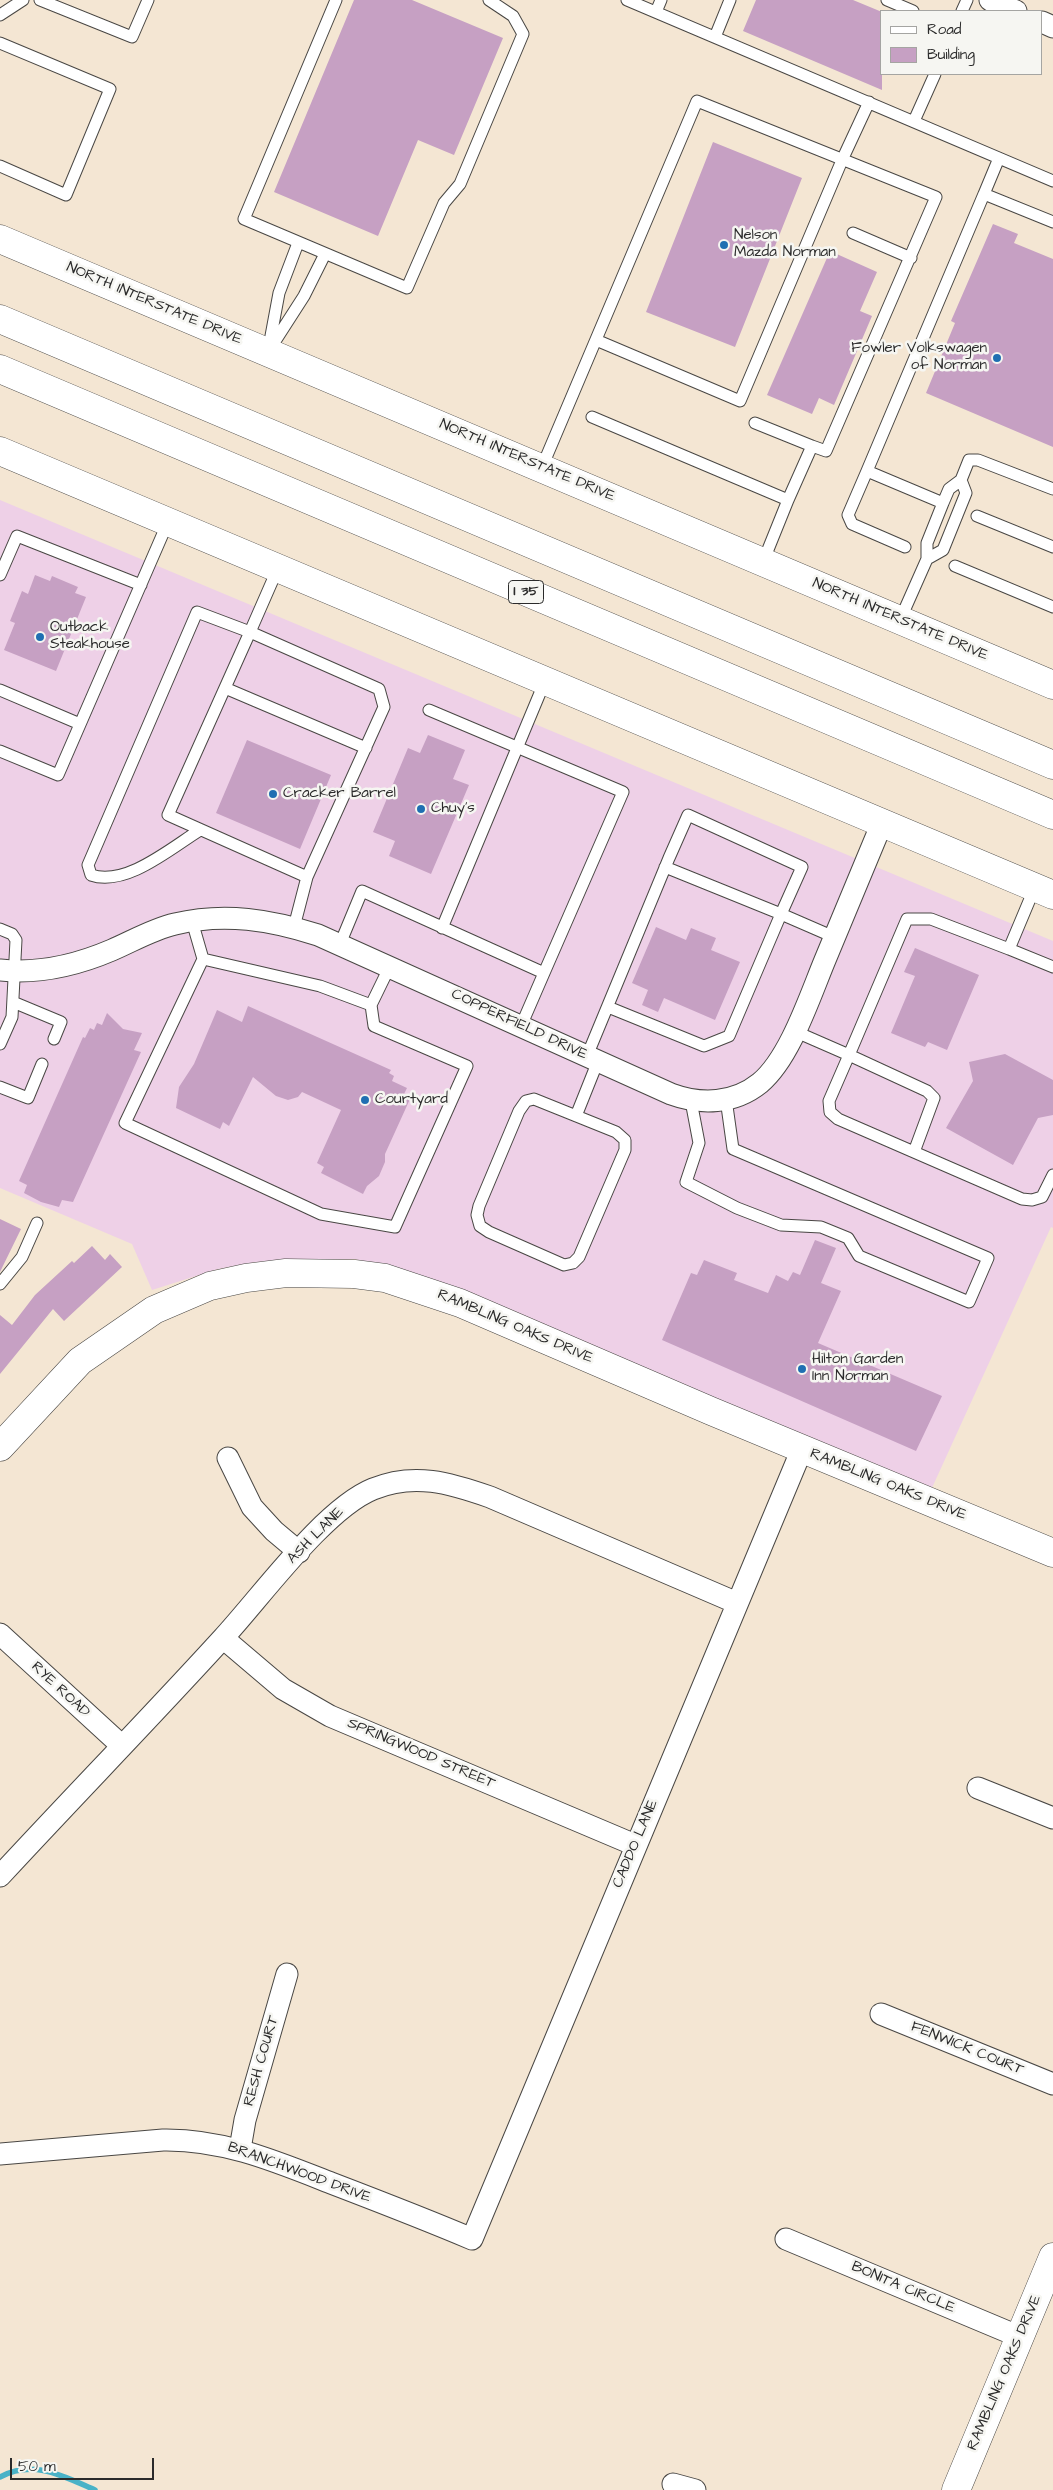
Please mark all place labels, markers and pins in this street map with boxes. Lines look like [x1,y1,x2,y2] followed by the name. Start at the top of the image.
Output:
[734,227,836,262] place label: Nelson Mazda Norman
[718,239,730,251] marker: Nelson Mazda Norman
[851,340,987,375] place label: Fowler Volkswagen of Norman
[991,352,1003,364] marker: Fowler Volkswagen of Norman
[50,619,130,654] place label: Outback Steakhouse
[34,631,46,643] marker: Outback Steakhouse
[283,785,396,803] place label: Cracker Barrel
[267,788,279,800] marker: Cracker Barrel
[431,800,475,818] place label: Chuy's
[415,803,427,815] marker: Chuy's
[375,1091,448,1109] place label: Courtyard
[359,1094,371,1106] marker: Courtyard
[812,1351,903,1386] place label: Hilton Garden Inn Norman
[796,1363,808,1375] marker: Hilton Garden Inn Norman

